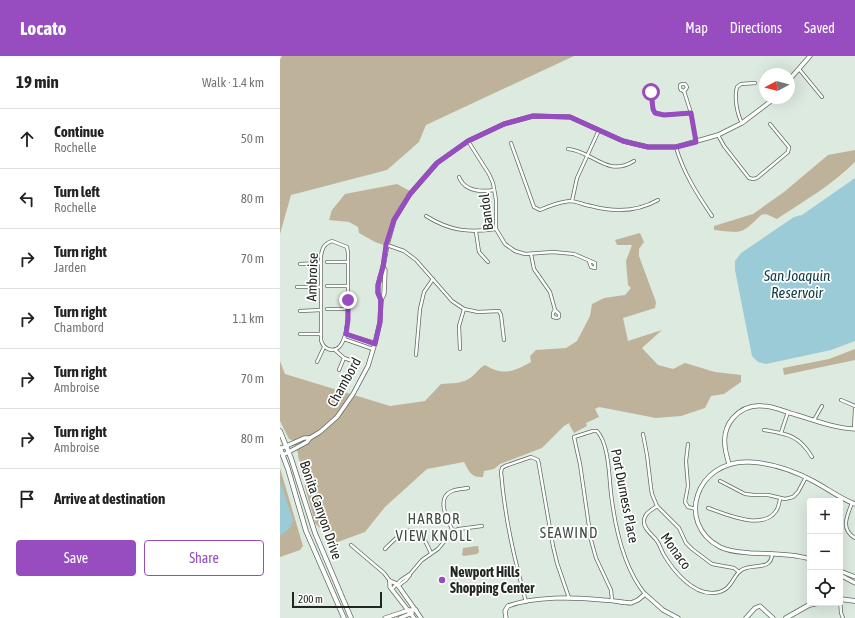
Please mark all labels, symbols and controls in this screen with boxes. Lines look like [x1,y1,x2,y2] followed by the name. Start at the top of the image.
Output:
[20,17,66,39] text: Locato
[685,20,708,36] text: Map
[730,20,782,36] text: Directions
[804,20,835,36] text: Saved
[759,68,795,104] north arrow
[16,72,59,92] text: 19 min
[202,75,264,90] text: Walk · 1.4 km
[642,83,660,101] route start
[54,123,104,140] text: Continue
[16,128,38,150] icon: ahead
[241,131,264,146] text: 50 m
[54,140,96,155] text: Rochelle
[54,183,100,200] text: Turn left
[16,188,38,210] icon: left
[241,191,264,206] text: 80 m
[476,192,496,231] street label: Bandol
[54,200,96,215] text: Rochelle
[54,243,107,260] text: Turn right
[16,248,38,270] icon: right
[241,251,264,266] text: 70 m
[303,252,321,302] street label: Ambroise
[54,260,86,275] text: Jarden
[763,267,830,301] water label: San Joaquin Reservoir
[339,291,357,309] route end
[54,303,107,320] text: Turn right
[16,308,38,330] icon: right
[233,311,264,326] text: 1.1 km
[54,320,104,335] text: Chambord
[324,355,364,409] street label: Chambord
[54,363,107,380] text: Turn right
[16,368,38,390] icon: right
[241,371,264,386] text: 70 m
[54,380,99,395] text: Ambroise
[54,423,107,440] text: Turn right
[16,428,38,450] icon: right
[241,431,264,446] text: 80 m
[54,440,99,455] text: Ambroise
[608,448,642,544] street label: Port Durness Place
[297,459,345,561] street label: Bonita Canyon Drive
[16,488,38,510] icon: arrive
[54,490,165,507] text: Arrive at destination
[807,498,843,606] map controls
[807,498,843,534] button: +
[395,510,473,544] district label: HARBOR VIEW KNOLL
[540,524,598,541] district label: SEAWIND
[657,530,695,572] street label: Monaco
[807,534,843,570] button: −
[16,540,136,576] button: Save
[144,540,264,576] button: Share
[450,564,535,596] place label: Newport Hills Shopping Center
[807,570,843,606] button: locate
[437,575,447,585] marker: Newport Hills Shopping Center
[292,590,382,609] scale bar
[298,593,323,605] text: 200 m

